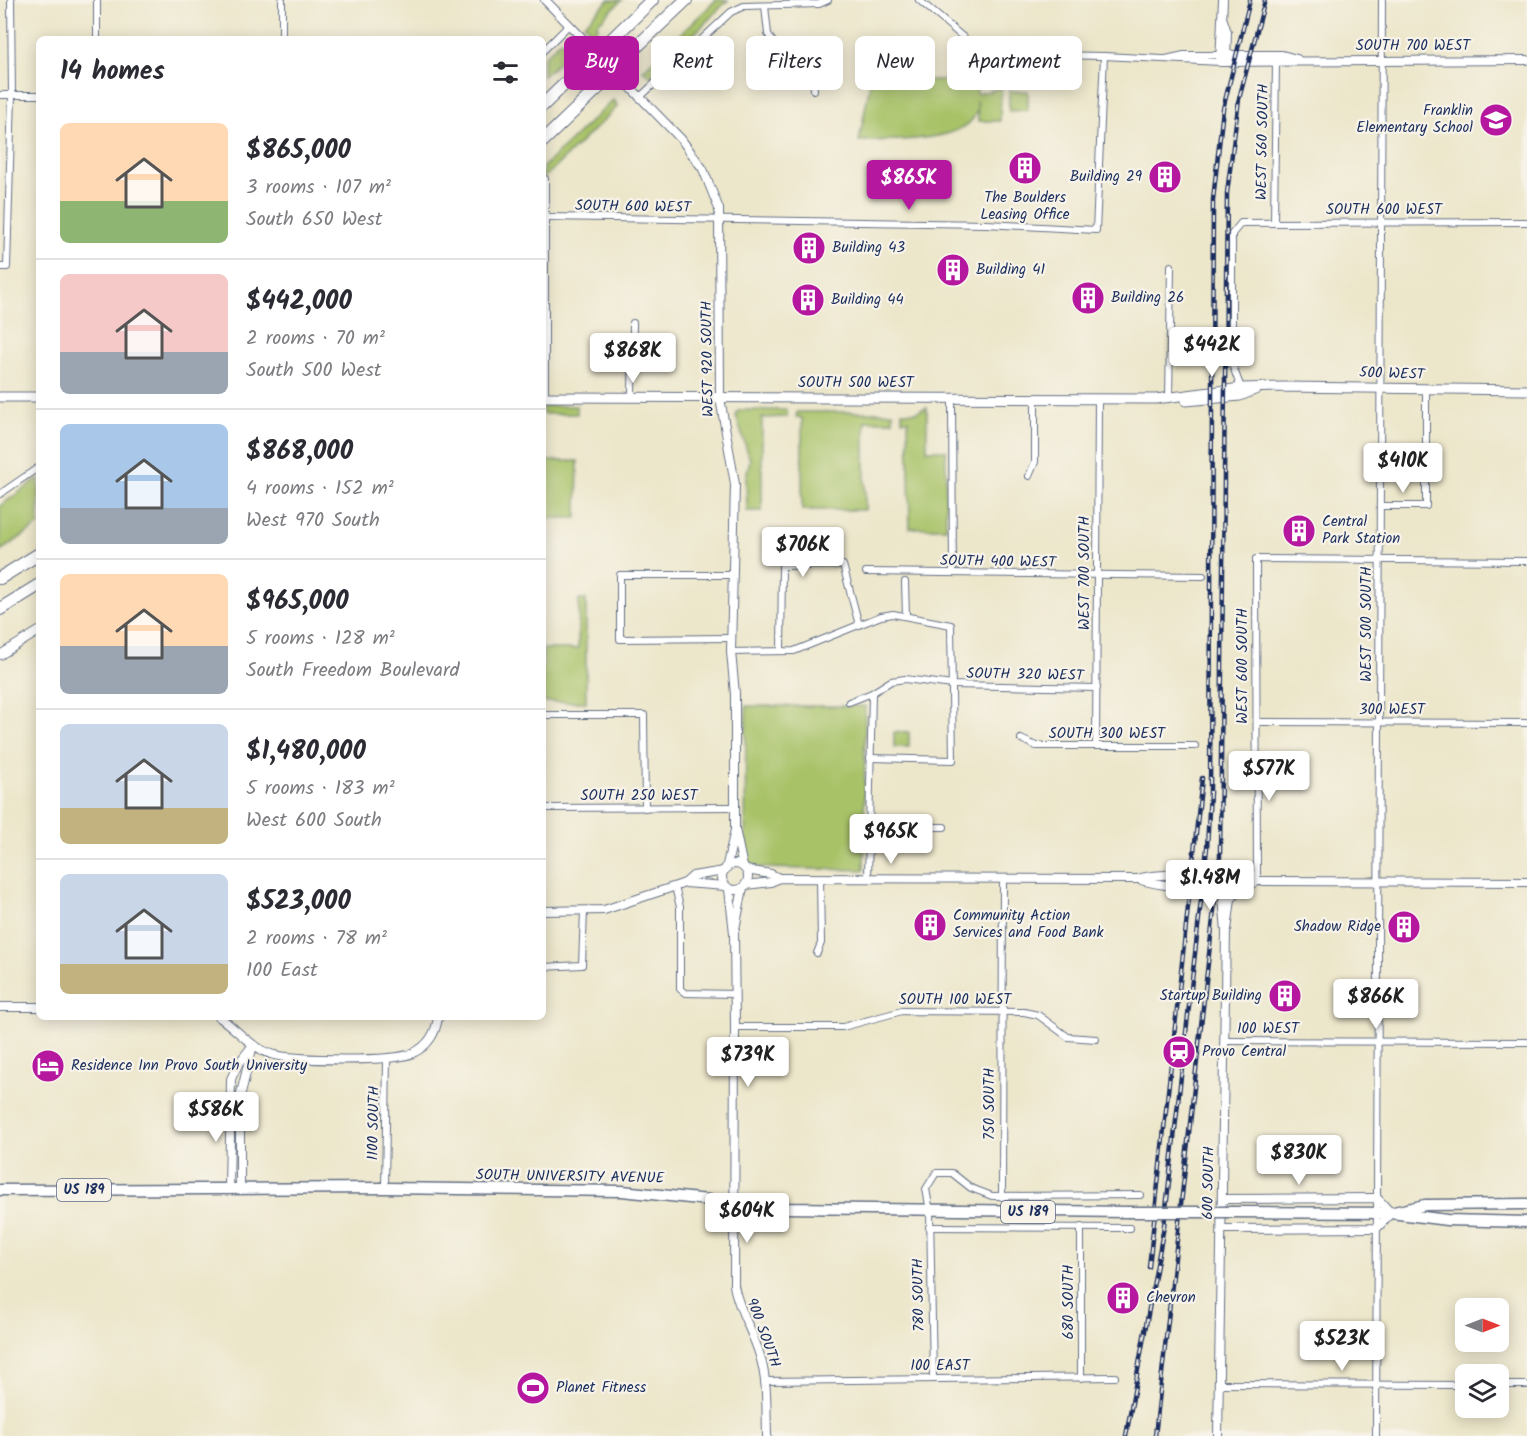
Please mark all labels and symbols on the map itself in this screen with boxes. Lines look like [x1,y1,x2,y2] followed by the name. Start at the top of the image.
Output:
[1356,34,1472,58] street label: SOUTH 700 WEST
[1250,83,1276,201] street label: WEST 560 SOUTH
[1356,99,1473,140] place label: Franklin Elementary School
[1478,102,1514,138] school or university icon: Franklin Elementary School
[1007,150,1043,186] building icon: The Boulders Leasing Office
[1147,159,1183,195] building icon: Building 29
[867,160,951,211] pin: $865K
[1070,165,1143,189] place label: Building 29
[980,186,1070,227] place label: The Boulders Leasing Office
[575,194,693,220] street label: SOUTH 600 WEST
[1326,198,1444,222] street label: SOUTH 600 WEST
[791,230,827,266] building icon: Building 43
[832,236,905,260] place label: Building 43
[935,252,971,288] building icon: Building 41
[976,258,1045,282] place label: Building 41
[1070,280,1106,316] building icon: Building 26
[790,282,826,318] building icon: Building 44
[1111,286,1184,310] place label: Building 26
[831,288,904,312] place label: Building 44
[695,301,721,417] street label: WEST 920 SOUTH
[1170,327,1254,378] pin: $442K
[591,333,675,384] pin: $868K
[1359,361,1427,387] street label: 500 WEST
[798,371,916,395] street label: SOUTH 500 WEST
[1361,443,1445,494] pin: $410K
[1322,510,1400,551] place label: Central Park Station
[1281,513,1317,549] building icon: Central Park Station
[1073,516,1097,630] street label: WEST 700 SOUTH
[761,527,845,578] pin: $706K
[940,549,1058,575] street label: SOUTH 400 WEST
[1355,566,1379,682] street label: WEST 500 SOUTH
[1231,608,1255,724] street label: WEST 600 SOUTH
[966,662,1086,688] street label: SOUTH 320 WEST
[1359,698,1427,722] street label: 300 WEST
[1049,722,1167,746] street label: SOUTH 300 WEST
[1227,751,1311,802] pin: $577K
[580,784,699,808] street label: SOUTH 250 WEST
[849,814,933,865] pin: $965K
[1161,860,1259,911] pin: $1.48M
[953,904,1104,945] place label: Community Action Services and Food Bank
[912,907,948,943] building icon: Community Action Services and Food Bank
[1386,909,1422,945] building icon: Shadow Ridge
[1294,915,1381,939] place label: Shadow Ridge
[1267,978,1303,1014] building icon: Startup Building
[1334,979,1418,1030] pin: $866K
[1160,984,1262,1008] place label: Startup Building
[899,988,1013,1012] street label: SOUTH 100 WEST
[1237,1017,1301,1041] street label: 100 WEST
[1161,1034,1197,1070] station icon: Provo Central
[706,1037,790,1088] pin: $739K
[1202,1040,1287,1064] place label: Provo Central
[30,1048,66,1084] hotel icon: Residence Inn Provo South University
[71,1054,308,1078] place label: Residence Inn Provo South University
[978,1068,1002,1140] street label: 750 SOUTH
[361,1085,387,1161] street label: 1100 SOUTH
[174,1092,258,1143] pin: $586K
[1257,1135,1341,1186] pin: $830K
[1196,1146,1222,1220] street label: 600 SOUTH
[476,1163,666,1191] street label: SOUTH UNIVERSITY AVENUE
[57,1179,111,1201] road number: US 189
[705,1193,789,1244] pin: $604K
[1001,1201,1055,1223] road number: US 189
[906,1258,932,1332] street label: 780 SOUTH
[1057,1264,1081,1340] street label: 680 SOUTH
[1105,1280,1141,1316] building icon: Chevron
[1146,1286,1196,1310] place label: Chevron
[739,1295,787,1371] street label: 900 SOUTH
[1455,1298,1509,1352] north arrow
[1300,1321,1384,1372] pin: $523K
[910,1354,972,1378] street label: 100 EAST
[515,1370,551,1406] sports icon: Planet Fitness
[556,1376,647,1400] place label: Planet Fitness

